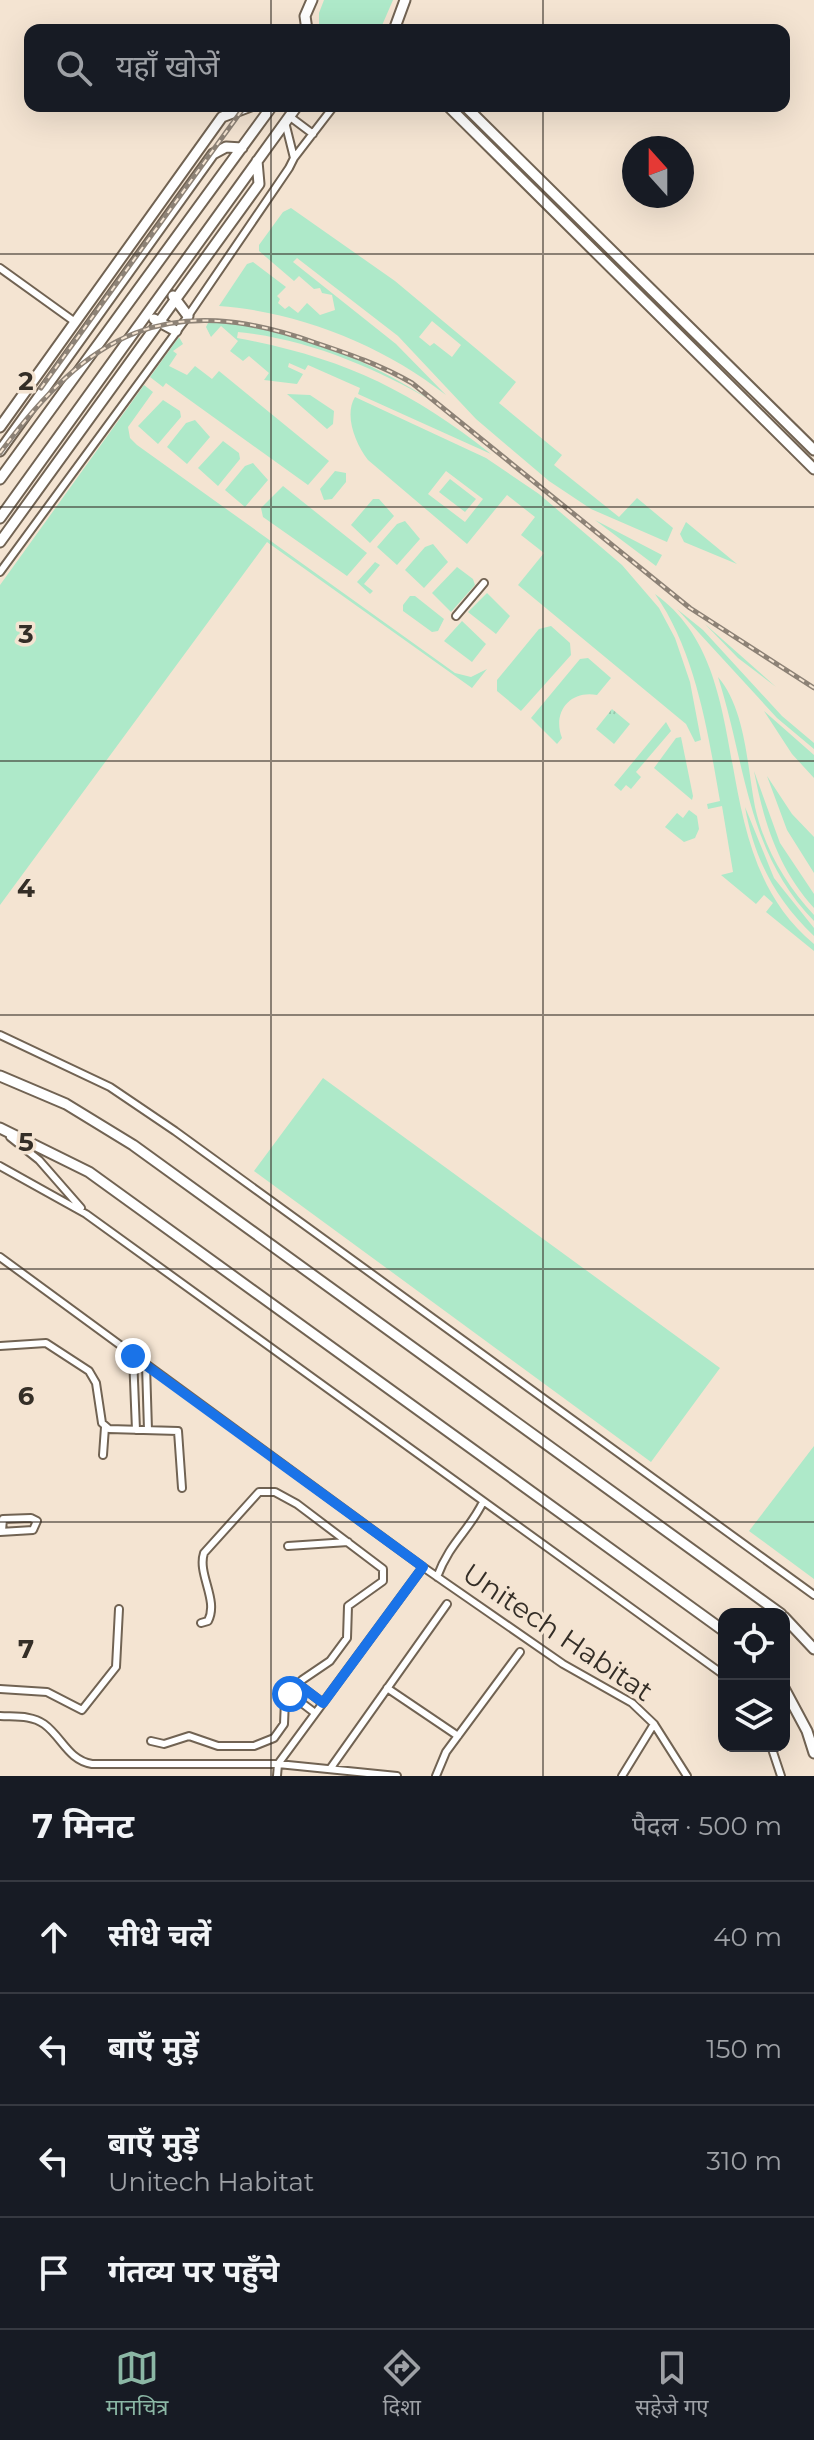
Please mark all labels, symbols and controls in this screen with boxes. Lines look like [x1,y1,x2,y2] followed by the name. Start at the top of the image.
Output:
[24,24,790,112] search box
[52,46,96,90] icon: search
[116,48,220,85] text: यहाँ खोजें
[622,136,694,208] north arrow
[18,365,34,397] text: 2
[17,618,34,650] text: 3
[17,872,35,904] text: 4
[18,1126,34,1158] text: 5
[115,1338,151,1374] route end
[18,1380,35,1412] text: 6
[456,1556,660,1708] street label: Unitech Habitat
[718,1608,790,1752] map controls
[718,1608,790,1680] button: locate
[18,1633,34,1665] text: 7
[272,1676,308,1712] route start
[718,1680,790,1752] button: layers
[32,1805,134,1847] text: 7 मिनट
[632,1810,782,1842] text: पैदल · 500 m
[32,1915,76,1959] icon: ahead
[108,1917,211,1954] text: सीधे चलें
[713,1921,782,1953] text: 40 m
[32,2027,76,2071] icon: left
[108,2029,199,2066] text: बाएँ मुड़ें
[706,2033,782,2065] text: 150 m
[108,2125,199,2162] text: बाएँ मुड़ें
[32,2139,76,2183] icon: left
[706,2145,782,2177] text: 310 m
[108,2166,314,2198] text: Unitech Habitat
[32,2251,76,2295] icon: arrive
[108,2253,279,2290] text: गंतव्य पर पहुँचे
[106,2346,169,2424] tab: मानचित्र
[380,2346,424,2424] tab: दिशा
[635,2346,708,2424] tab: सहेजे गए

